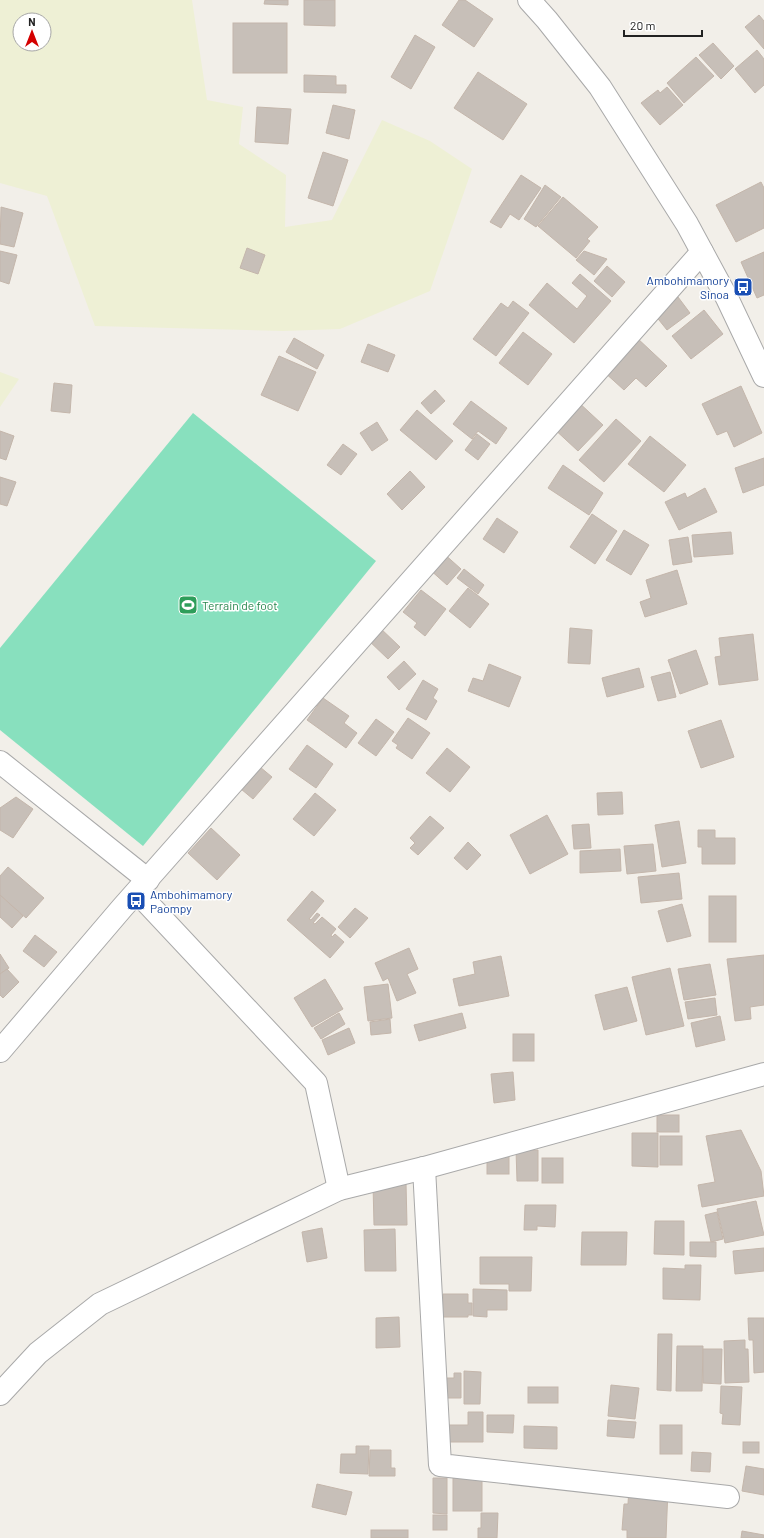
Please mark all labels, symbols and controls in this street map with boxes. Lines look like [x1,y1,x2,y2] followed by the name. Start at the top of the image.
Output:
[12,12,52,52] north arrow
[624,12,702,38] scale bar
[28,15,36,28] text: N
[630,18,656,32] text: 20 m
[647,273,729,301] place label: Ambohimamory Sinoa
[732,276,754,298] bus stop icon: Ambohimamory Sinoa
[177,594,199,616] sports icon: Terrain de foot
[202,598,278,612] place label: Terrain de foot
[150,887,233,915] place label: Ambohimamory Paompy
[125,890,147,912] bus stop icon: Ambohimamory Paompy

